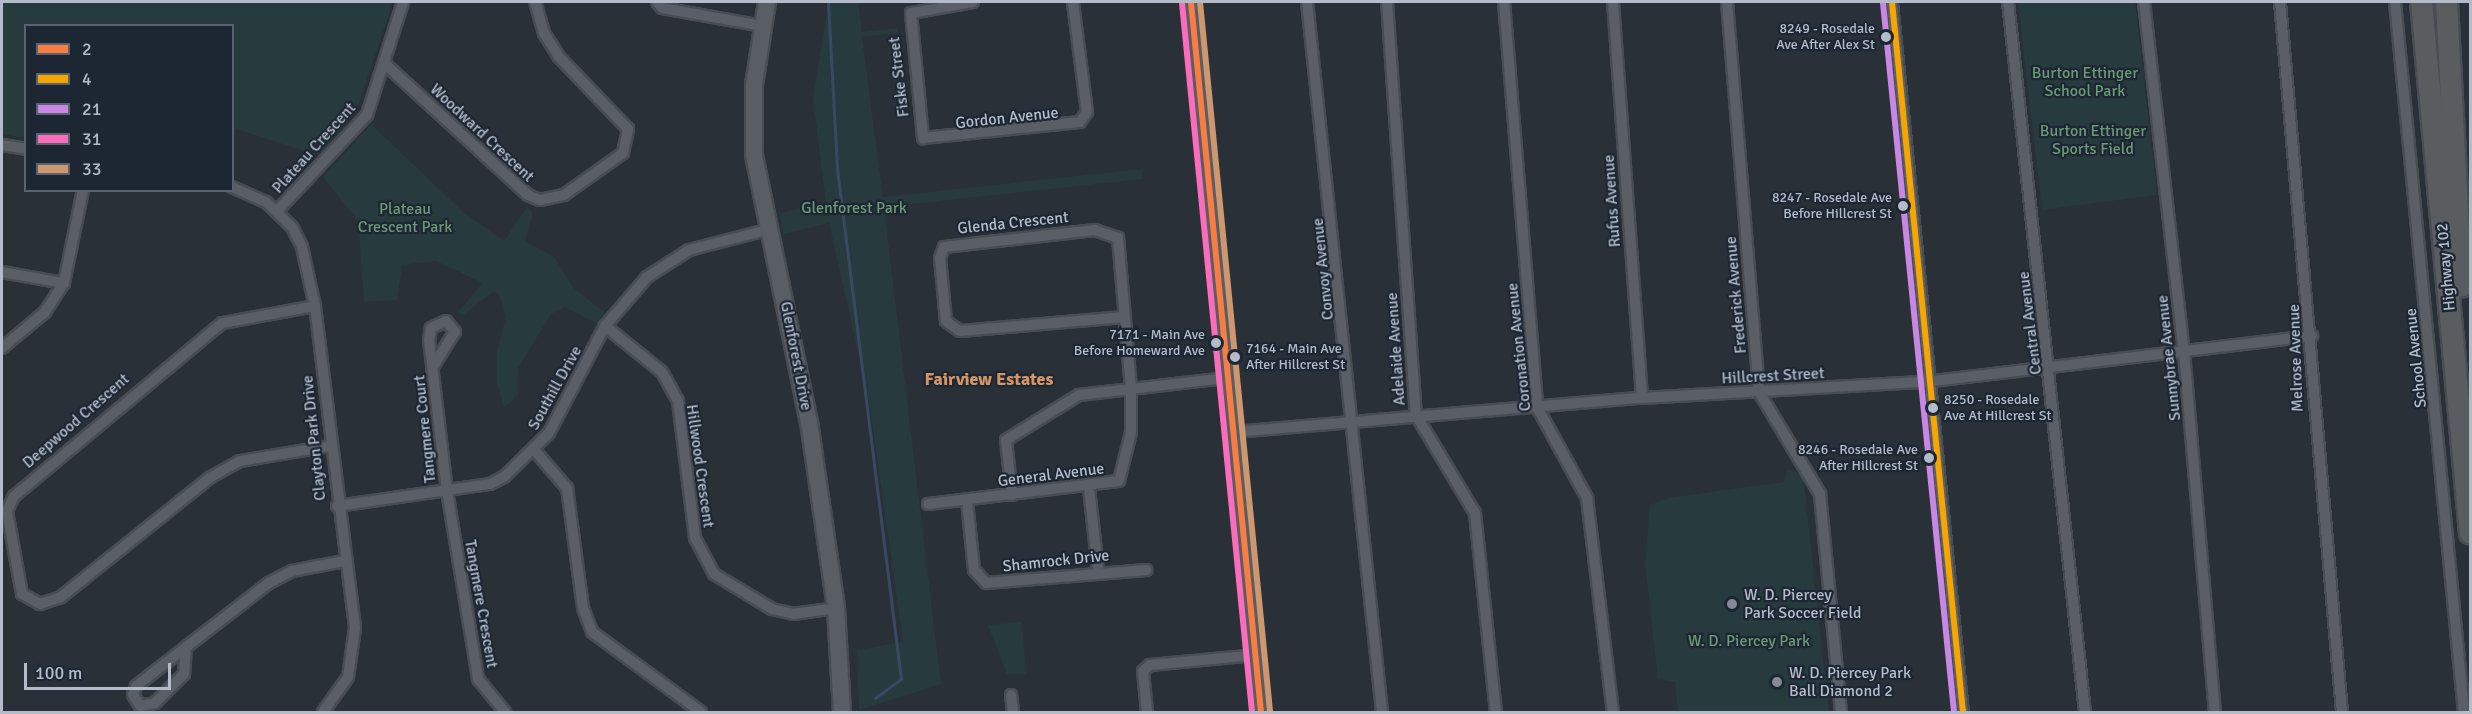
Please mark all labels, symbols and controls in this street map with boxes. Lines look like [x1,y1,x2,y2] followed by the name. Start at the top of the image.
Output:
[1776,21,1875,54] place label: 8249 - Rosedale Ave After Alex St
[24,24,234,192] legend
[1880,31,1892,43] marker: 8249 - Rosedale Ave After Alex St
[885,36,913,118] street label: Fiske Street
[82,38,92,60] text: 2
[2032,63,2138,101] park label: Burton Ettinger School Park
[82,68,92,90] text: 4
[426,80,538,186] street label: Woodward Crescent
[82,98,101,120] text: 21
[268,99,360,197] street label: Plateau Crescent
[955,103,1059,133] street label: Gordon Avenue
[2040,121,2146,159] park label: Burton Ettinger Sports Field
[82,128,101,150] text: 31
[1599,154,1625,248] street label: Rufus Avenue
[82,158,101,180] text: 33
[1772,190,1892,222] place label: 8247 - Rosedale Ave Before Hillcrest St
[801,198,907,218] park label: Glenforest Park
[358,199,452,237] park label: Plateau Crescent Park
[1897,200,1909,212] marker: 8247 - Rosedale Ave Before Hillcrest St
[956,208,1070,238] street label: Glenda Crescent
[1308,217,1338,321] street label: Convoy Avenue
[2433,222,2459,312] street label: Highway 102
[1721,236,1751,354] street label: Frederick Avenue
[2014,270,2046,376] street label: Central Avenue
[1503,282,1535,412] street label: Coronation Avenue
[1382,292,1410,406] street label: Adelaide Avenue
[2153,294,2185,422] street label: Sunnybrae Avenue
[776,300,816,412] street label: Glenforest Drive
[2285,304,2307,412] street label: Melrose Avenue
[2401,307,2431,409] street label: School Avenue
[1074,327,1205,360] place label: 7171 - Main Ave Before Homeward Ave
[1210,337,1222,349] marker: 7171 - Main Ave Before Homeward Ave
[1246,341,1345,374] place label: 7164 - Main Ave After Hillcrest St
[524,343,586,433] street label: Southill Drive
[1229,351,1241,363] marker: 7164 - Main Ave After Hillcrest St
[1721,364,1825,388] street label: Hillcrest Street
[924,368,1054,390] district label: Fairview Estates
[19,369,133,473] street label: Deepwood Crescent
[298,374,330,502] street label: Clayton Park Drive
[410,374,440,484] street label: Tangmere Court
[1944,392,2051,424] place label: 8250 - Rosedale Ave At Hillcrest St
[1927,402,1939,414] marker: 8250 - Rosedale Ave At Hillcrest St
[682,403,718,529] street label: Hillwood Crescent
[1798,442,1918,474] place label: 8246 - Rosedale Ave After Hillcrest St
[1923,452,1935,464] marker: 8246 - Rosedale Ave After Hillcrest St
[997,459,1105,491] street label: General Avenue
[460,538,502,670] street label: Tangmere Crescent
[1002,546,1110,576] street label: Shamrock Drive
[1744,585,1862,623] place label: W. D. Piercey Park Soccer Field
[1725,597,1739,611] marker: W. D. Piercey Park Soccer Field
[1688,631,1810,651] park label: W. D. Piercey Park
[27,651,174,689] scale bar
[35,662,82,684] text: 100 m
[1789,663,1911,701] place label: W. D. Piercey Park Ball Diamond 2
[1770,675,1784,689] marker: W. D. Piercey Park Ball Diamond 2

